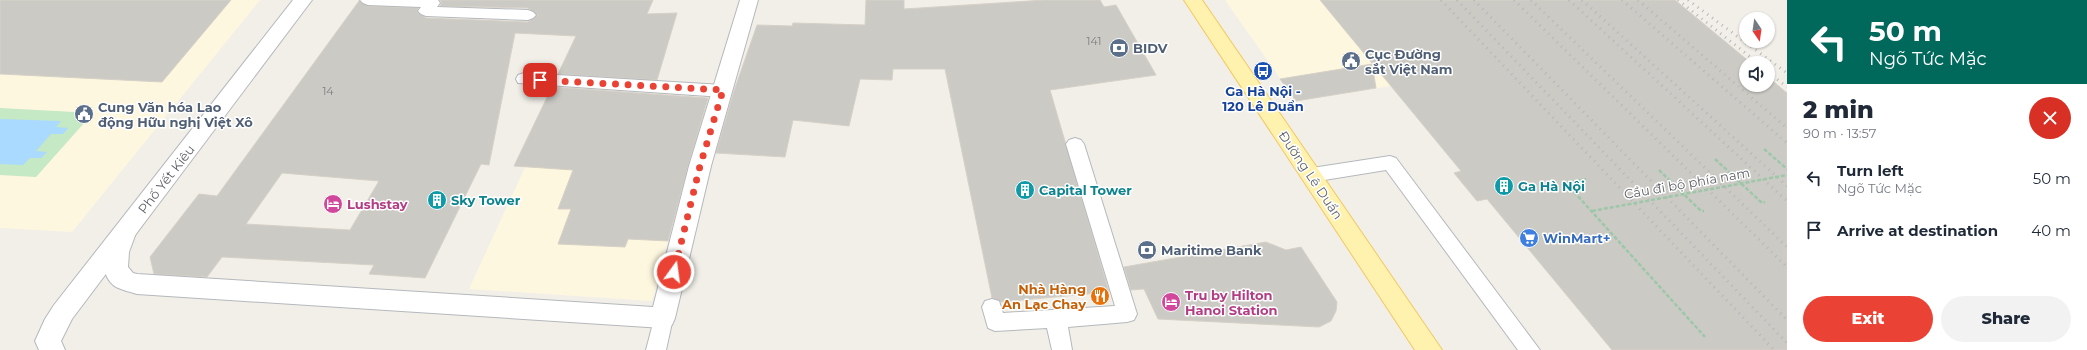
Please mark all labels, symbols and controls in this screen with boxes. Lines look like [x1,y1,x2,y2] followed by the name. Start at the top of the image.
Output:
[1739,12,1775,48] north arrow
[1739,12,1775,92] map controls
[1869,14,1942,48] text: 50 m
[1803,16,1855,68] icon: left
[1087,34,1101,48] house number: 141
[1108,37,1130,59] bank icon: BIDV
[1133,40,1168,56] place label: BIDV
[1365,46,1453,77] place label: Cục Đường sắt Việt Nam
[1869,48,1987,70] text: Ngõ Tức Mặc
[1340,50,1362,72] public building icon: Cục Đường sắt Việt Nam
[1739,56,1775,92] button: sound
[1252,60,1274,82] bus stop icon: Ga Hà Nội - 120 Lê Duẩn
[523,63,557,97] pin
[529,69,551,91] icon: arrive
[1222,83,1304,114] place label: Ga Hà Nội - 120 Lê Duẩn
[322,84,334,98] house number: 14
[1803,95,1874,124] text: 2 min
[2029,97,2071,139] button: close
[98,99,253,130] place label: Cung Văn hóa Lao động Hữu nghị Việt Xô
[73,103,95,125] public building icon: Cung Văn hóa Lao động Hữu nghị Việt Xô
[1803,125,1876,141] text: 90 m · 13:57
[1275,128,1347,222] street label: Đường Lê Duẩn
[134,141,198,217] street label: Phố Yết Kiêu
[1837,161,1904,180] text: Turn left
[1623,164,1751,202] street label: Cầu đi bộ phía nam
[1803,167,1825,189] icon: left
[2033,169,2071,188] text: 50 m
[1493,175,1515,197] building icon: Ga Hà Nội
[1518,178,1585,194] place label: Ga Hà Nội
[1014,179,1036,201] building icon: Capital Tower
[1837,180,1922,196] text: Ngõ Tức Mặc
[1039,182,1132,198] place label: Capital Tower
[426,189,448,211] building icon: Sky Tower
[451,192,521,208] place label: Sky Tower
[322,193,344,215] hotel icon: Lushstay
[347,196,408,212] place label: Lushstay
[1803,219,1825,241] icon: arrive
[1837,221,1998,240] text: Arrive at destination
[2031,221,2071,240] text: 40 m
[1518,227,1540,249] supermarket icon: WinMart+
[1543,230,1611,246] place label: WinMart+
[1136,239,1158,261] bank icon: Maritime Bank
[1161,242,1262,258] place label: Maritime Bank
[653,251,695,293] position arrow
[1001,281,1086,312] place label: Nhà Hàng An Lạc Chay
[1089,285,1111,307] restaurant icon: Nhà Hàng An Lạc Chay
[1185,287,1277,318] place label: Tru by Hilton Hanoi Station
[1160,291,1182,313] hotel icon: Tru by Hilton Hanoi Station
[1803,296,1933,342] button: Exit
[1941,296,2071,342] button: Share

